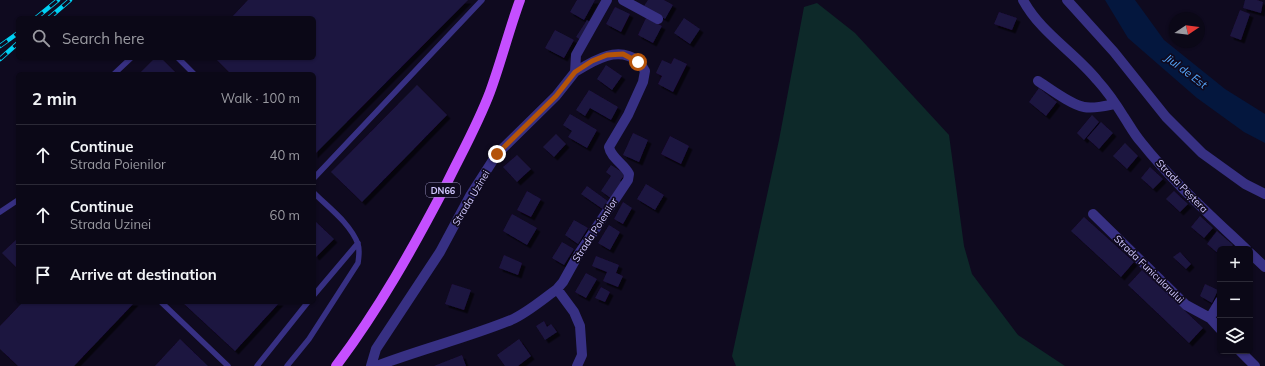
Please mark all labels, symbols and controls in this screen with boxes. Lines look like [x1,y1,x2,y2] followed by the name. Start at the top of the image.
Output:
[1169,12,1205,48] north arrow
[16,16,316,60] search box
[30,27,52,49] icon: search
[62,29,144,48] text: Search here
[1161,50,1211,92] water label: Jiul de Est
[629,53,647,71] route start
[32,88,77,109] text: 2 min
[221,90,300,106] text: Walk · 100 m
[70,137,133,156] text: Continue
[32,144,54,166] icon: ahead
[488,145,506,163] route end
[270,147,300,163] text: 40 m
[70,156,166,172] text: Strada Poienilor
[1153,157,1211,215] street label: Strada Peștera
[449,168,493,228] street label: Strada Uzinei
[426,183,460,197] road number: DN66
[569,195,621,264] street label: Strada Poienilor
[70,197,133,216] text: Continue
[32,204,54,226] icon: ahead
[270,207,300,223] text: 60 m
[70,216,151,232] text: Strada Uzinei
[1111,232,1187,306] street label: Strada Funicularului
[1217,246,1253,354] map controls
[1217,246,1253,282] button: +
[32,264,54,286] icon: arrive
[70,265,217,284] text: Arrive at destination
[1217,282,1253,318] button: −
[1217,318,1253,354] button: layers

